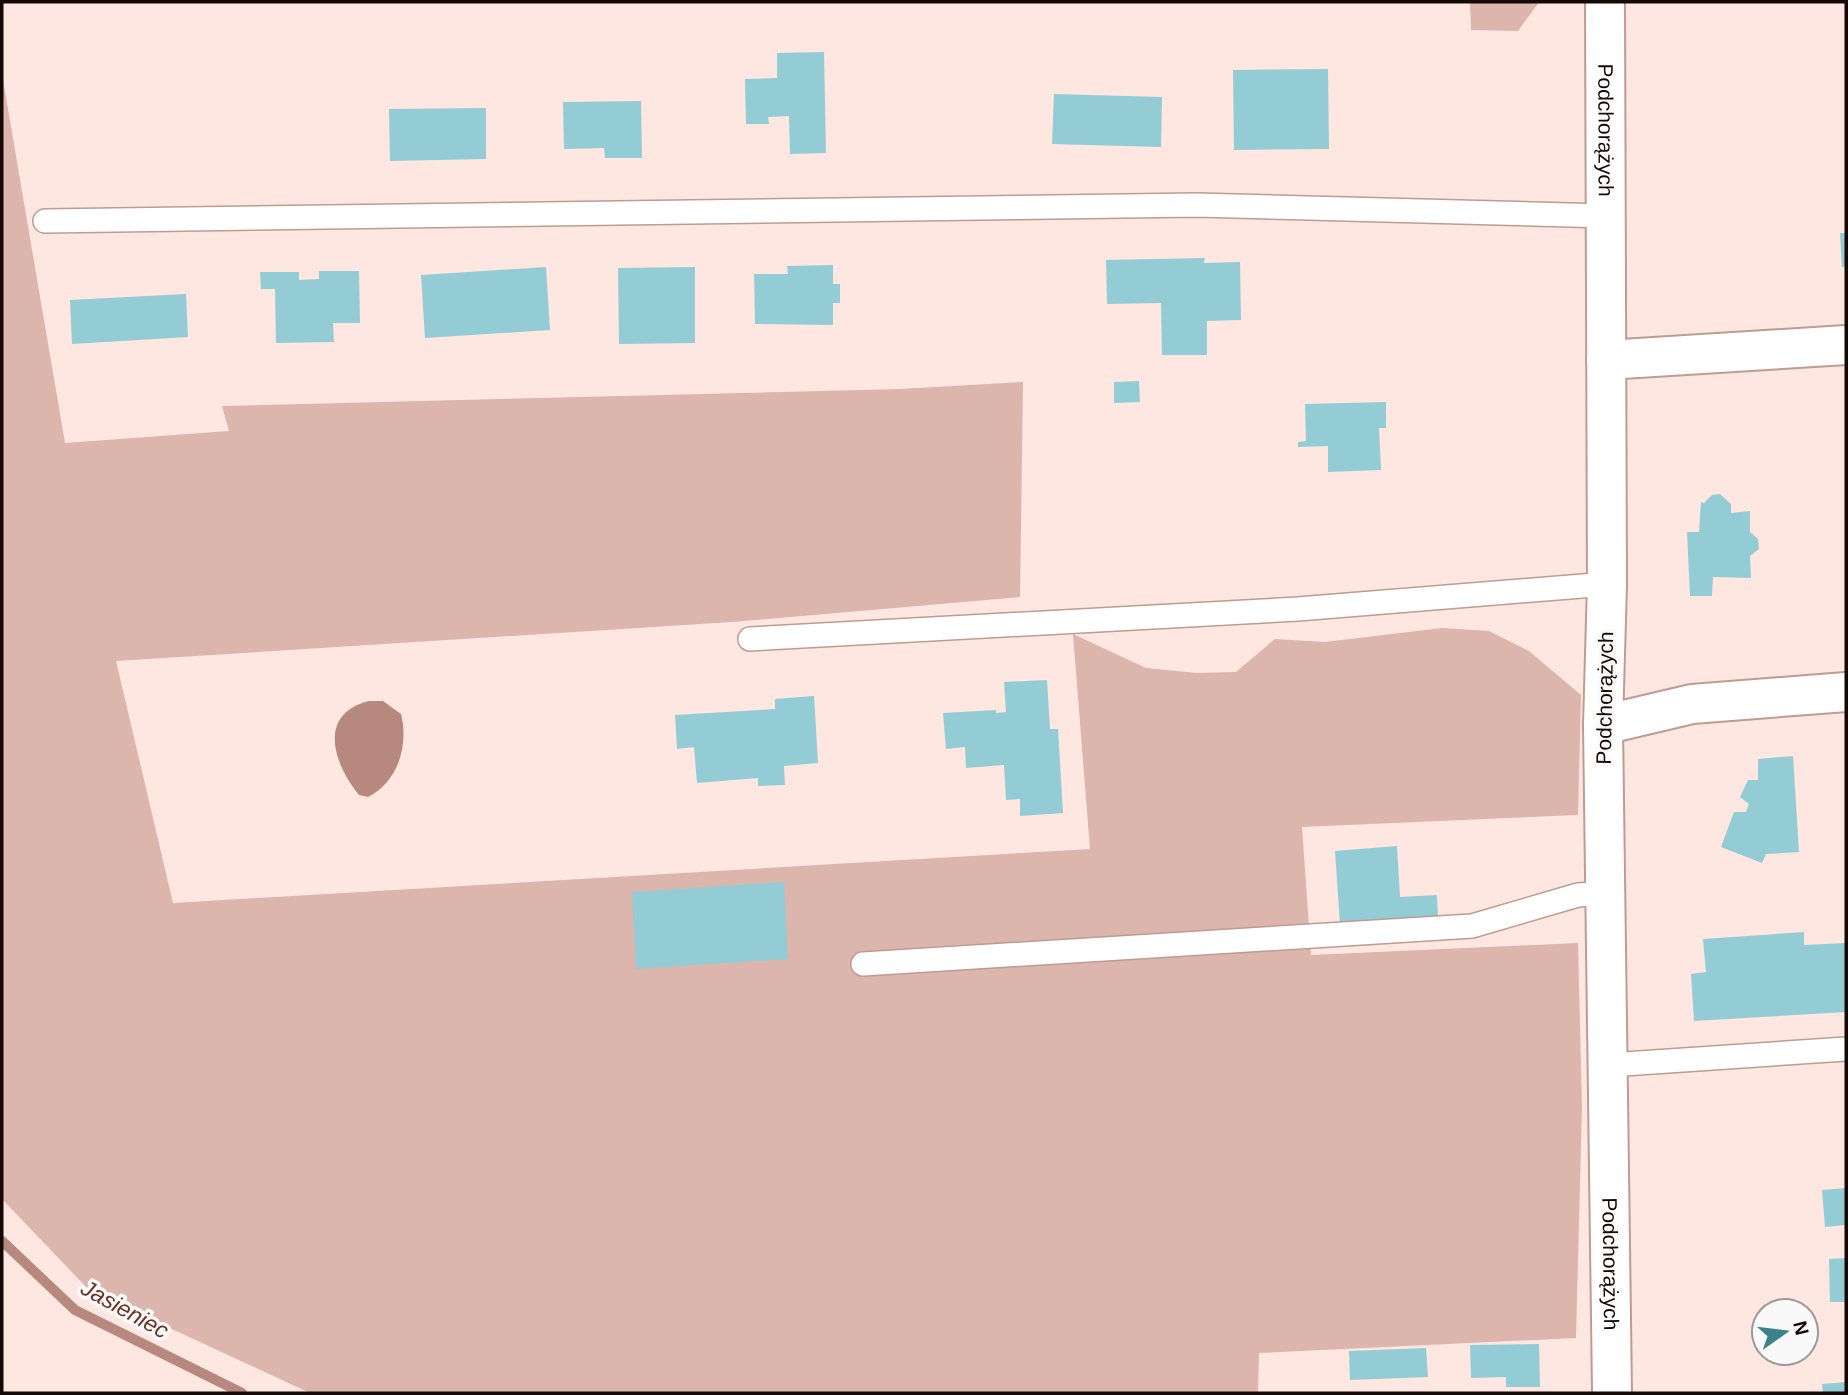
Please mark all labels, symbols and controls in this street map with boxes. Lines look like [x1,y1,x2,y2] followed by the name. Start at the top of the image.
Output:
[1594,63,1618,197] street label: Podchorążych
[1592,631,1617,765] street label: Podchorążych
[1598,1197,1623,1331] street label: Podchorążych
[76,1274,174,1344] water label: Jasieniec
[1750,1297,1820,1367] north arrow
[1789,1319,1813,1337] text: N

